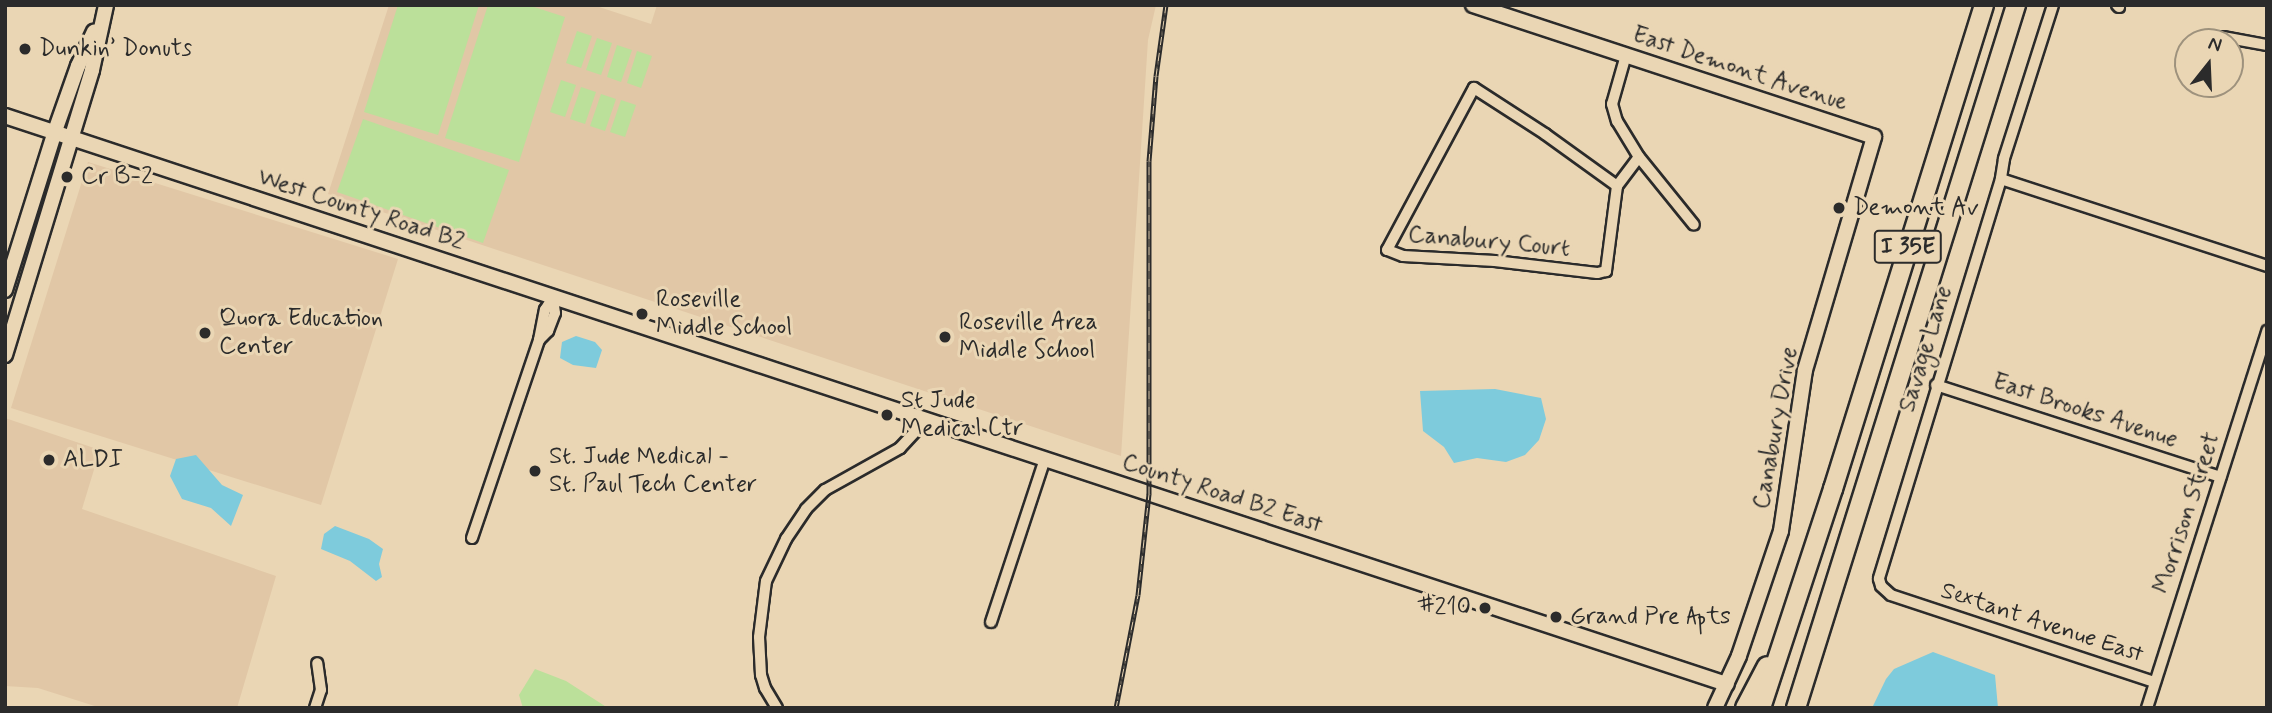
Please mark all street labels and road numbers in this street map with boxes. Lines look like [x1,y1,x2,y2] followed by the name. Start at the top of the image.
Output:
[1630,21,1850,117] street label: East Demont Avenue
[254,163,468,257] street label: West County Road B2
[1404,220,1574,264] street label: Canabury Court
[1873,228,1943,266] road number: I 35E
[1893,282,1959,416] street label: Savage Lane
[1748,346,1804,510] street label: Canabury Drive
[1986,367,2184,455] street label: East Brooks Avenue
[2148,429,2226,597] street label: Morrison Street
[1118,448,1326,540] street label: County Road B2 East
[1936,576,2148,670] street label: Sextant Avenue East

